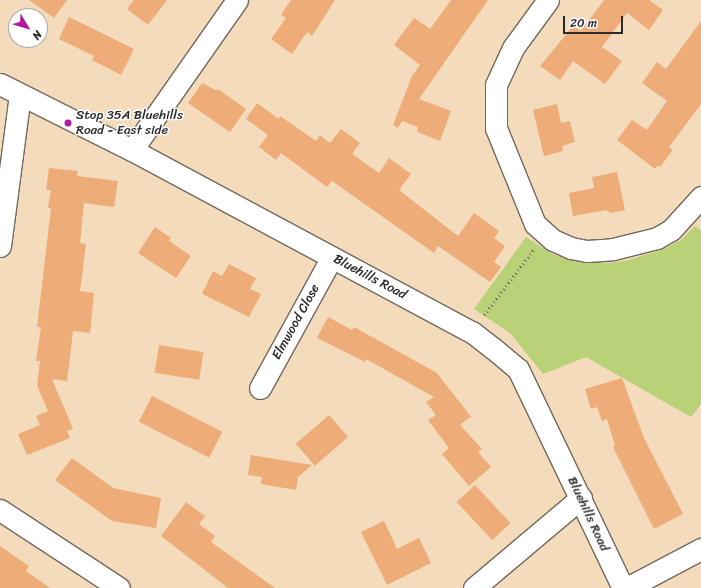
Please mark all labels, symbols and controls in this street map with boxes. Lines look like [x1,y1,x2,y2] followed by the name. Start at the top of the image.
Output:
[8,8,48,48] north arrow
[565,8,625,34] scale bar
[570,12,597,34] text: 20 m
[27,26,47,44] text: N
[76,108,183,139] place label: Stop 35A Bluehills Road - East side
[63,118,73,128] marker: Stop 35A Bluehills Road - East side
[331,251,409,303] street label: Bluehills Road
[269,281,323,363] street label: Elmwood Close
[564,474,612,554] street label: Bluehills Road

